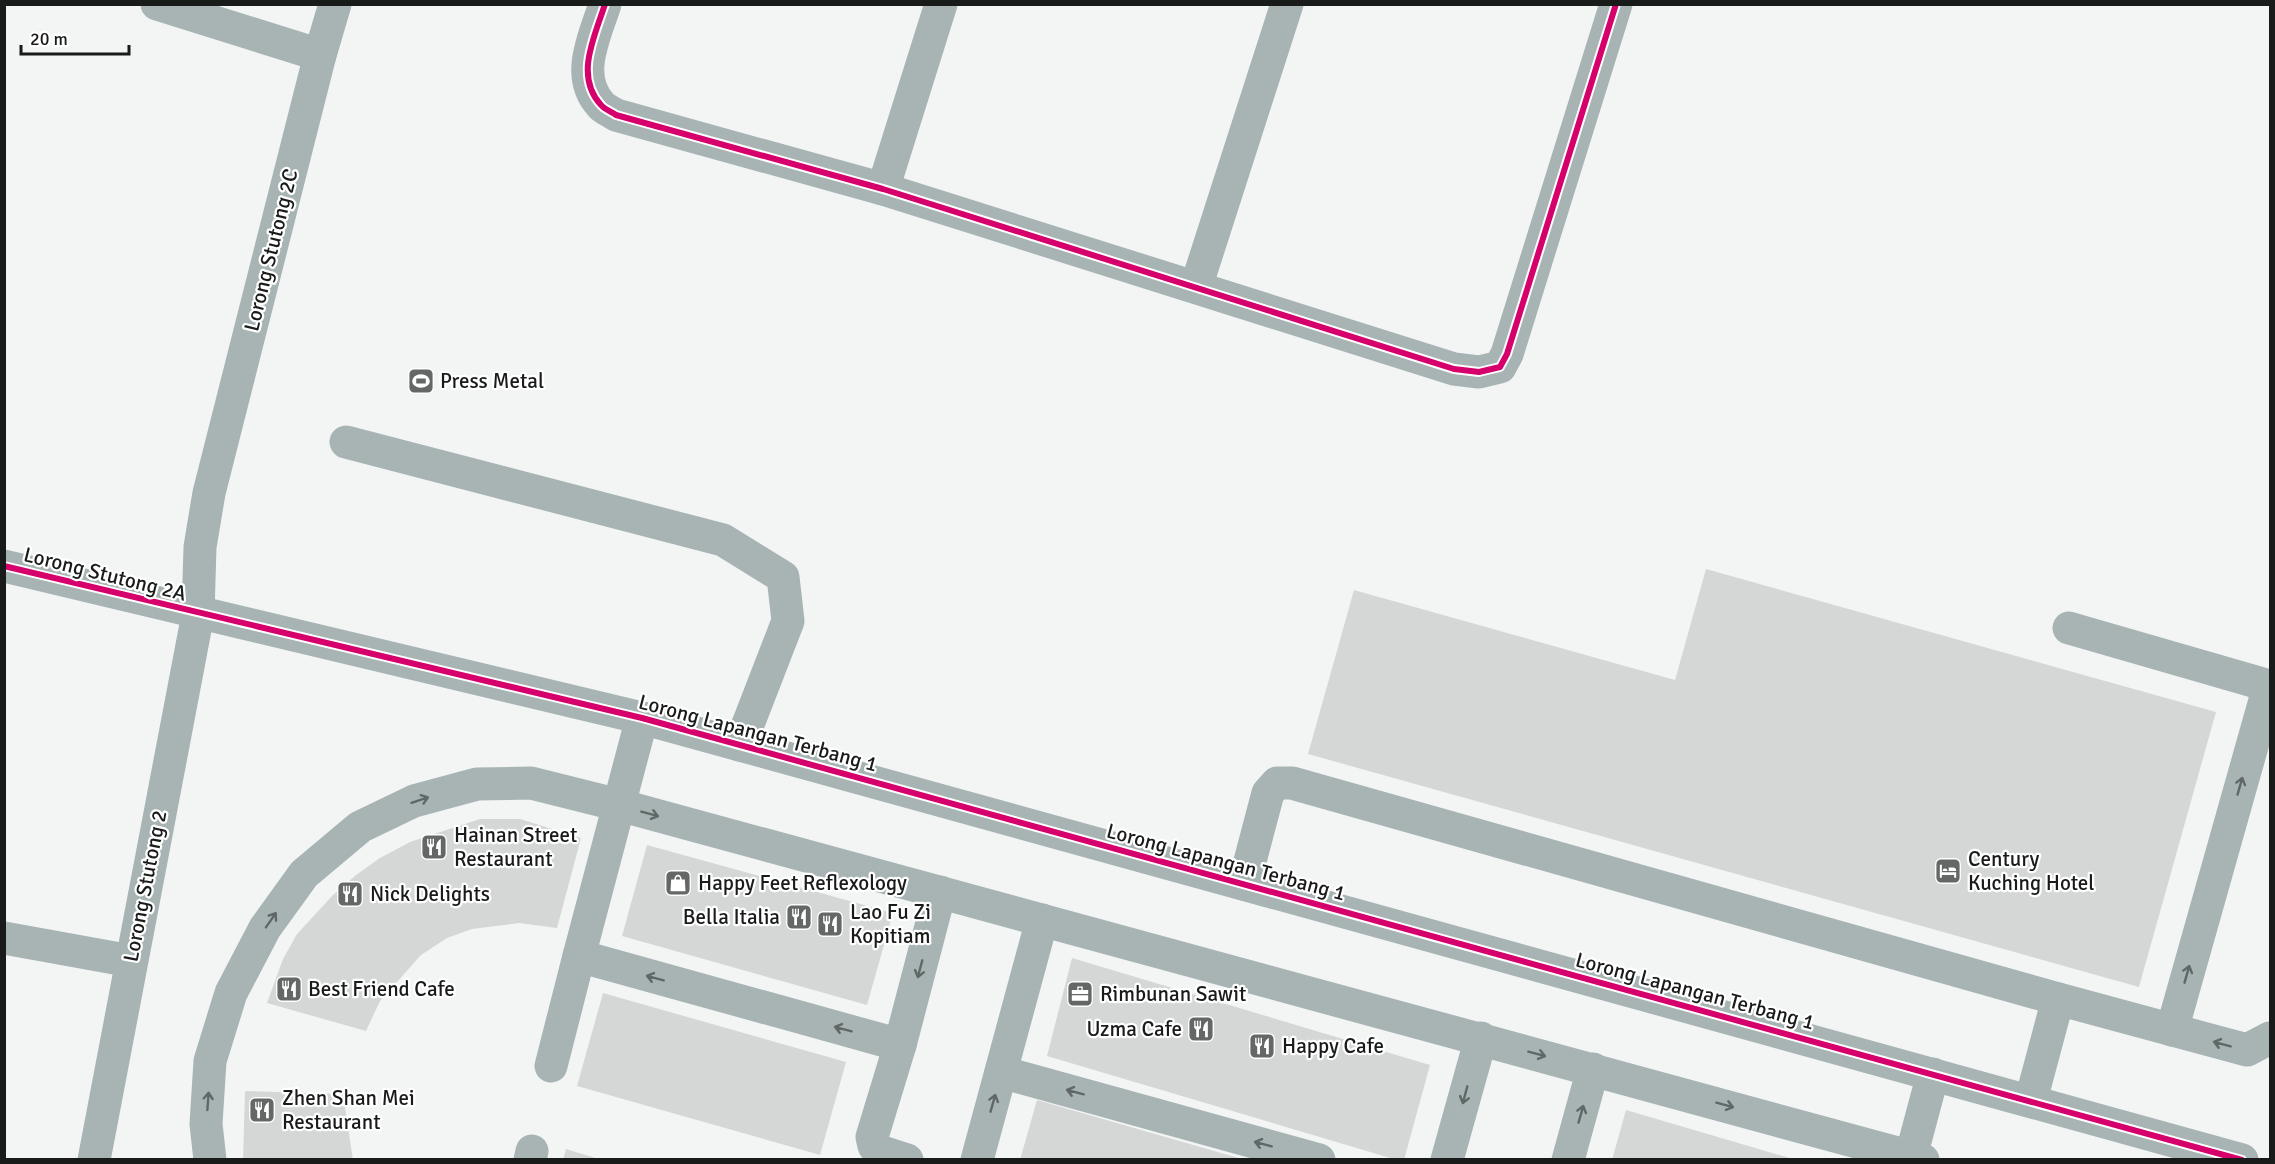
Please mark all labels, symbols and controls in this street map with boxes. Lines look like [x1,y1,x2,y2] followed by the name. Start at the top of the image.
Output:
[21,18,129,56] scale bar
[30,28,68,50] text: 20 m
[238,166,304,334] street label: Lorong Stutong 2C
[406,366,436,396] sports icon: Press Metal
[440,368,544,394] place label: Press Metal
[21,541,189,607] street label: Lorong Stutong 2A
[636,689,880,777] street label: Lorong Lapangan Terbang 1
[2235,777,2246,796] one-way arrow
[410,794,429,805] one-way arrow
[118,808,172,964] street label: Lorong Stutong 2
[641,808,660,820] one-way arrow
[1104,818,1348,906] street label: Lorong Lapangan Terbang 1
[454,822,577,872] place label: Hainan Street Restaurant
[419,832,449,862] restaurant icon: Hainan Street Restaurant
[1968,846,2094,896] place label: Century Kuching Hotel
[1933,856,1963,886] hotel icon: Century Kuching Hotel
[663,868,693,898] shop icon: Happy Feet Reflexology
[698,870,907,896] place label: Happy Feet Reflexology
[335,879,365,909] restaurant icon: Nick Delights
[370,881,490,907] place label: Nick Delights
[850,899,931,949] place label: Lao Fu Zi Kopitiam
[784,902,814,932] restaurant icon: Bella Italia
[683,904,780,930] place label: Bella Italia
[815,909,845,939] restaurant icon: Lao Fu Zi Kopitiam
[265,912,277,928] one-way arrow
[1573,947,1817,1035] street label: Lorong Lapangan Terbang 1
[914,959,925,978] one-way arrow
[2182,965,2194,984] one-way arrow
[646,971,665,983] one-way arrow
[274,974,304,1004] restaurant icon: Best Friend Cafe
[308,976,455,1002] place label: Best Friend Cafe
[1065,979,1095,1009] office icon: Rimbunan Sawit
[1100,981,1246,1007] place label: Rimbunan Sawit
[1186,1014,1216,1044] restaurant icon: Uzma Cafe
[1087,1016,1182,1042] place label: Uzma Cafe
[834,1023,853,1035] one-way arrow
[1247,1031,1277,1061] restaurant icon: Happy Cafe
[1282,1033,1384,1059] place label: Happy Cafe
[2213,1037,2232,1049] one-way arrow
[1527,1049,1546,1060] one-way arrow
[282,1085,415,1135] place label: Zhen Shan Mei Restaurant
[1459,1085,1470,1104] one-way arrow
[1066,1086,1085,1098] one-way arrow
[202,1092,213,1112] one-way arrow
[988,1094,999,1113] one-way arrow
[247,1095,277,1125] restaurant icon: Zhen Shan Mei Restaurant
[1715,1100,1734,1111] one-way arrow
[1575,1105,1587,1124] one-way arrow
[1254,1138,1273,1149] one-way arrow

